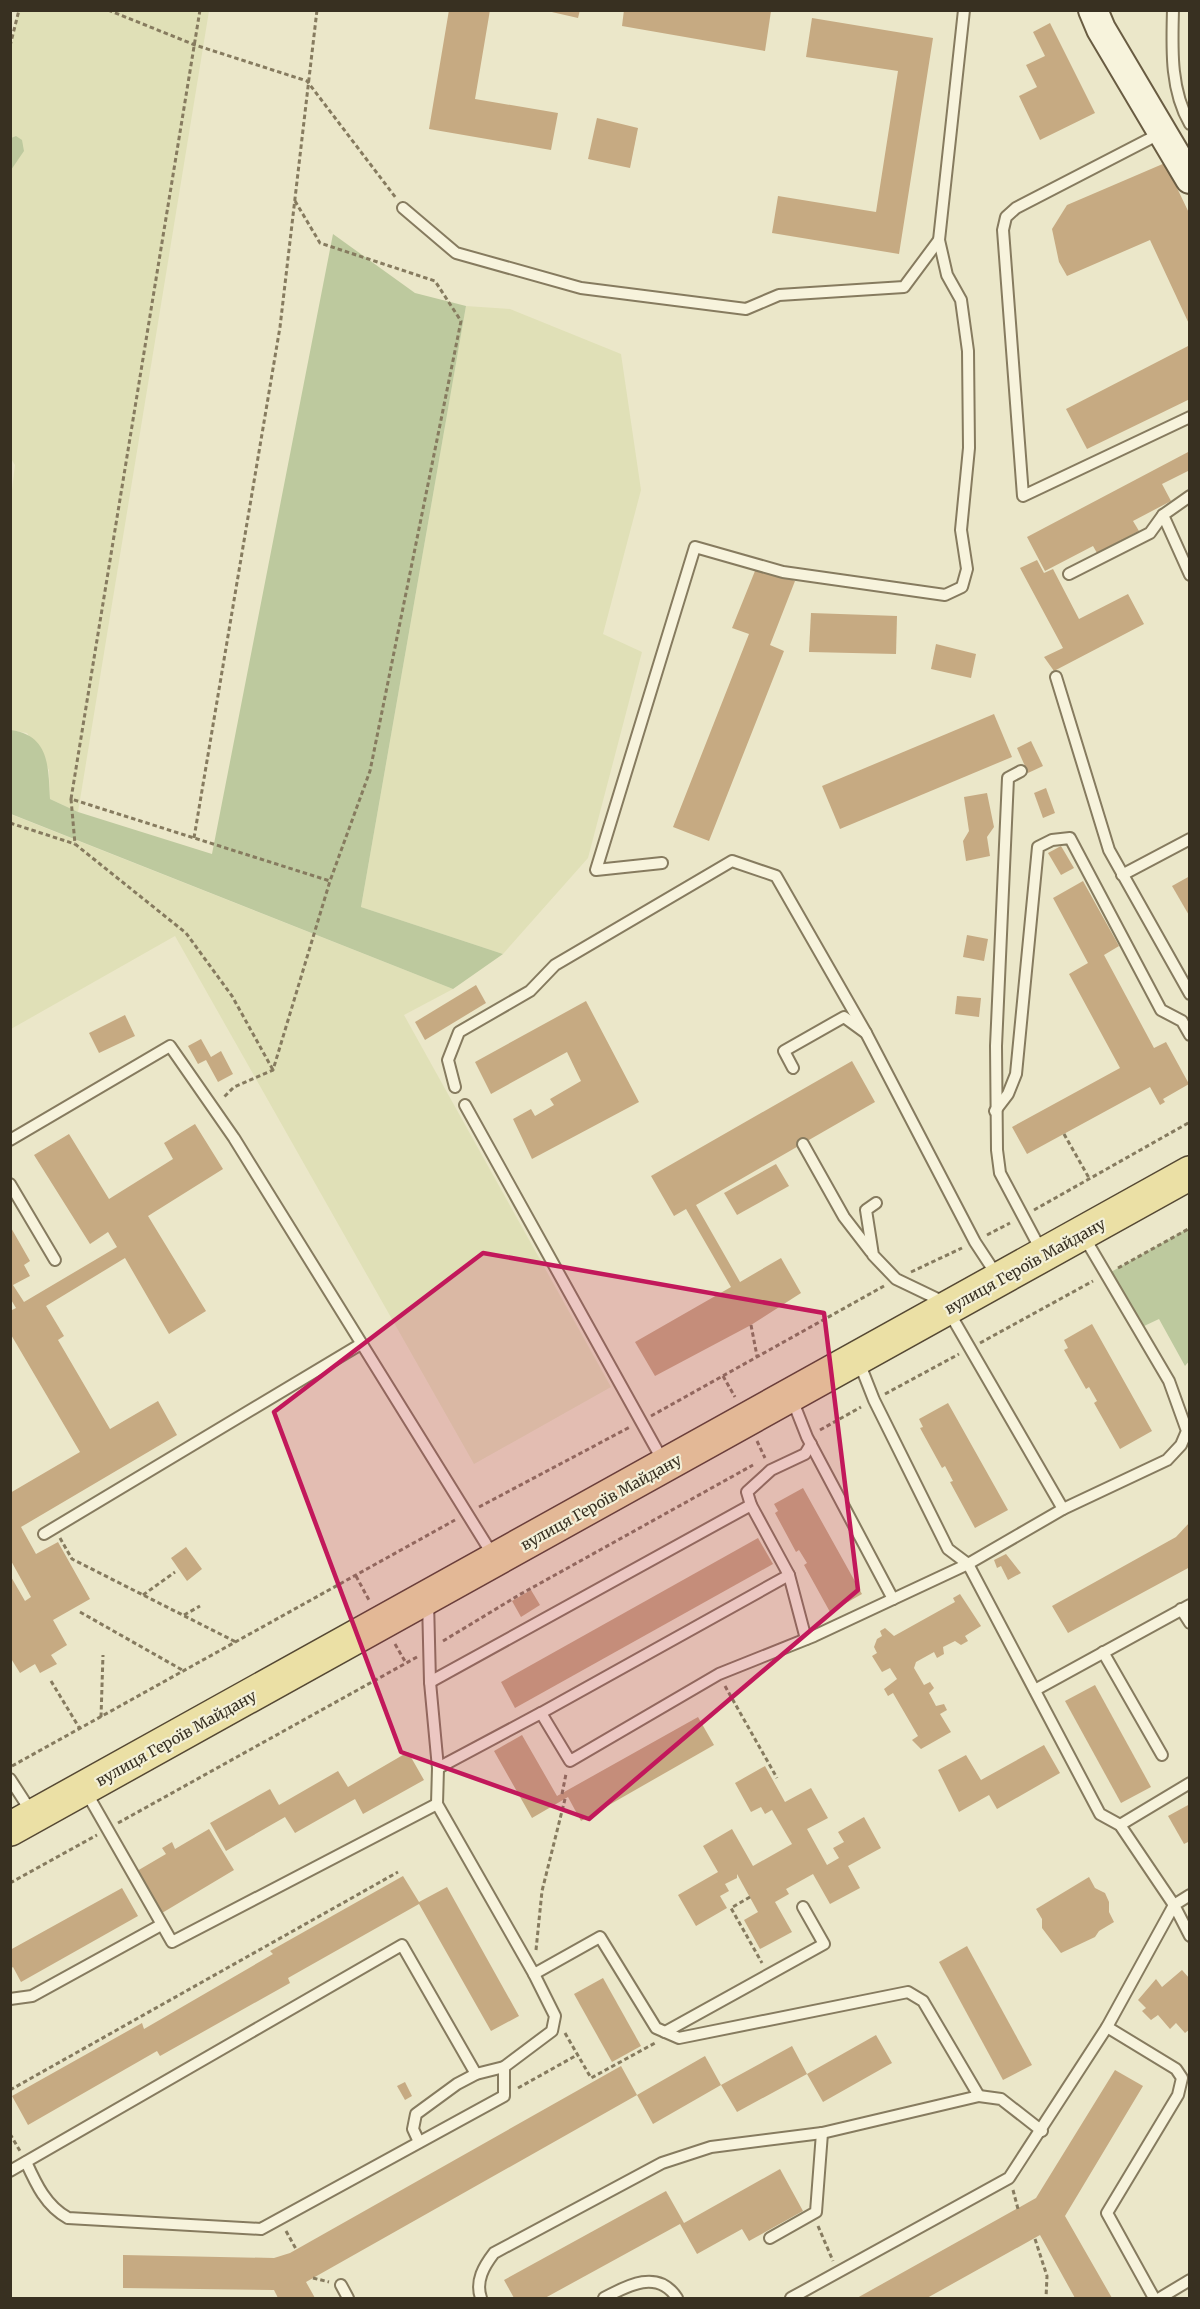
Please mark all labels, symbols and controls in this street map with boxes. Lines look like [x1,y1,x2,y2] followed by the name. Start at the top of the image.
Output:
[941,1214,1109,1318] street label: вулиця Героїв Майдану
[517,1450,685,1554] street label: вулиця Героїв Майдану
[92,1686,260,1790] street label: вулиця Героїв Майдану

